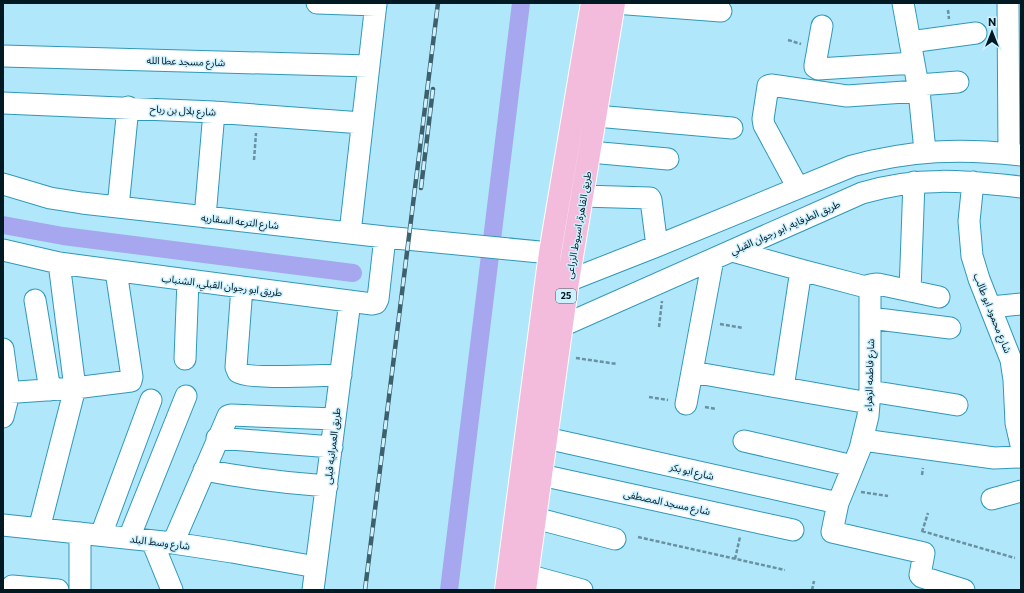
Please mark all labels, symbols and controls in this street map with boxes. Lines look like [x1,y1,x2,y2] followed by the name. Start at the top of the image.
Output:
[972,12,1012,52] north arrow
[988,15,996,28] text: N
[146,54,226,70] street label: شارع مسجد عطا الله
[150,102,217,120] street label: شارع بلال بن رباح
[563,170,594,280] street label: طريق القاهرة, اسيوط الزراعى
[728,197,843,259] street label: طريق الطرفايه, ابو رجوان القبلي
[200,211,280,233] street label: شارع الترعه السقاريه
[970,271,1015,356] street label: شارع محمود ابو طالب
[161,272,283,301] street label: طريق ابو رجوان القبلي, الشنباب
[556,289,576,303] road number: 25
[862,338,878,412] street label: شارع فاطمه الزهراء
[321,407,344,485] street label: طريق العمرانيه قبلى
[667,460,715,484] street label: شارع ابو بكر
[622,487,712,519] street label: شارع مسجد المصطفى
[129,532,191,554] street label: شارع وسط البلد

